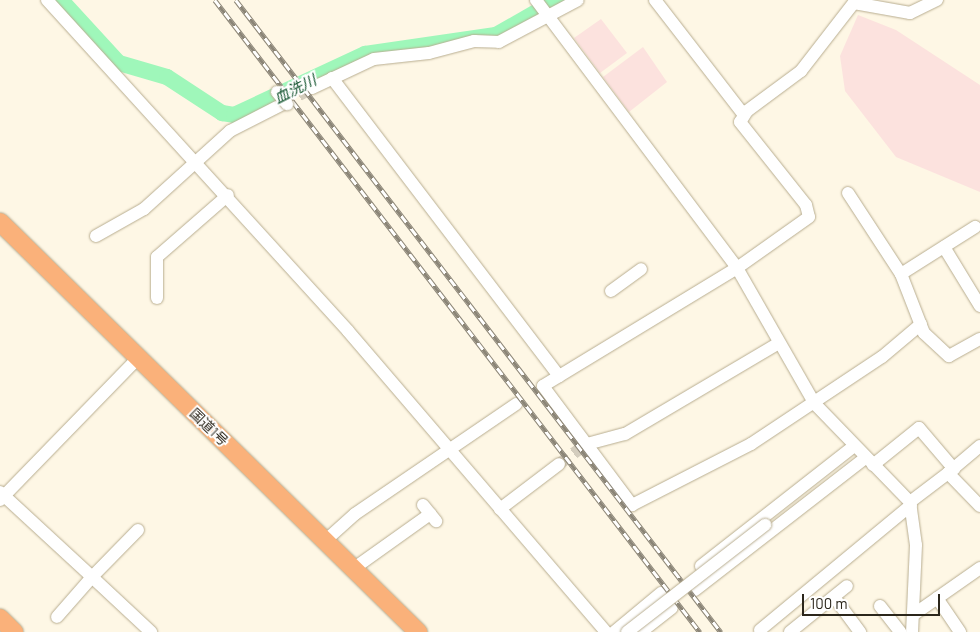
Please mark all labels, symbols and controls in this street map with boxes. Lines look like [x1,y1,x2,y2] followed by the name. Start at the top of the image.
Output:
[271,71,319,107] water label: 血洗川
[186,405,232,449] street label: 国道1号
[805,584,942,616] scale bar
[810,594,848,612] text: 100 m

